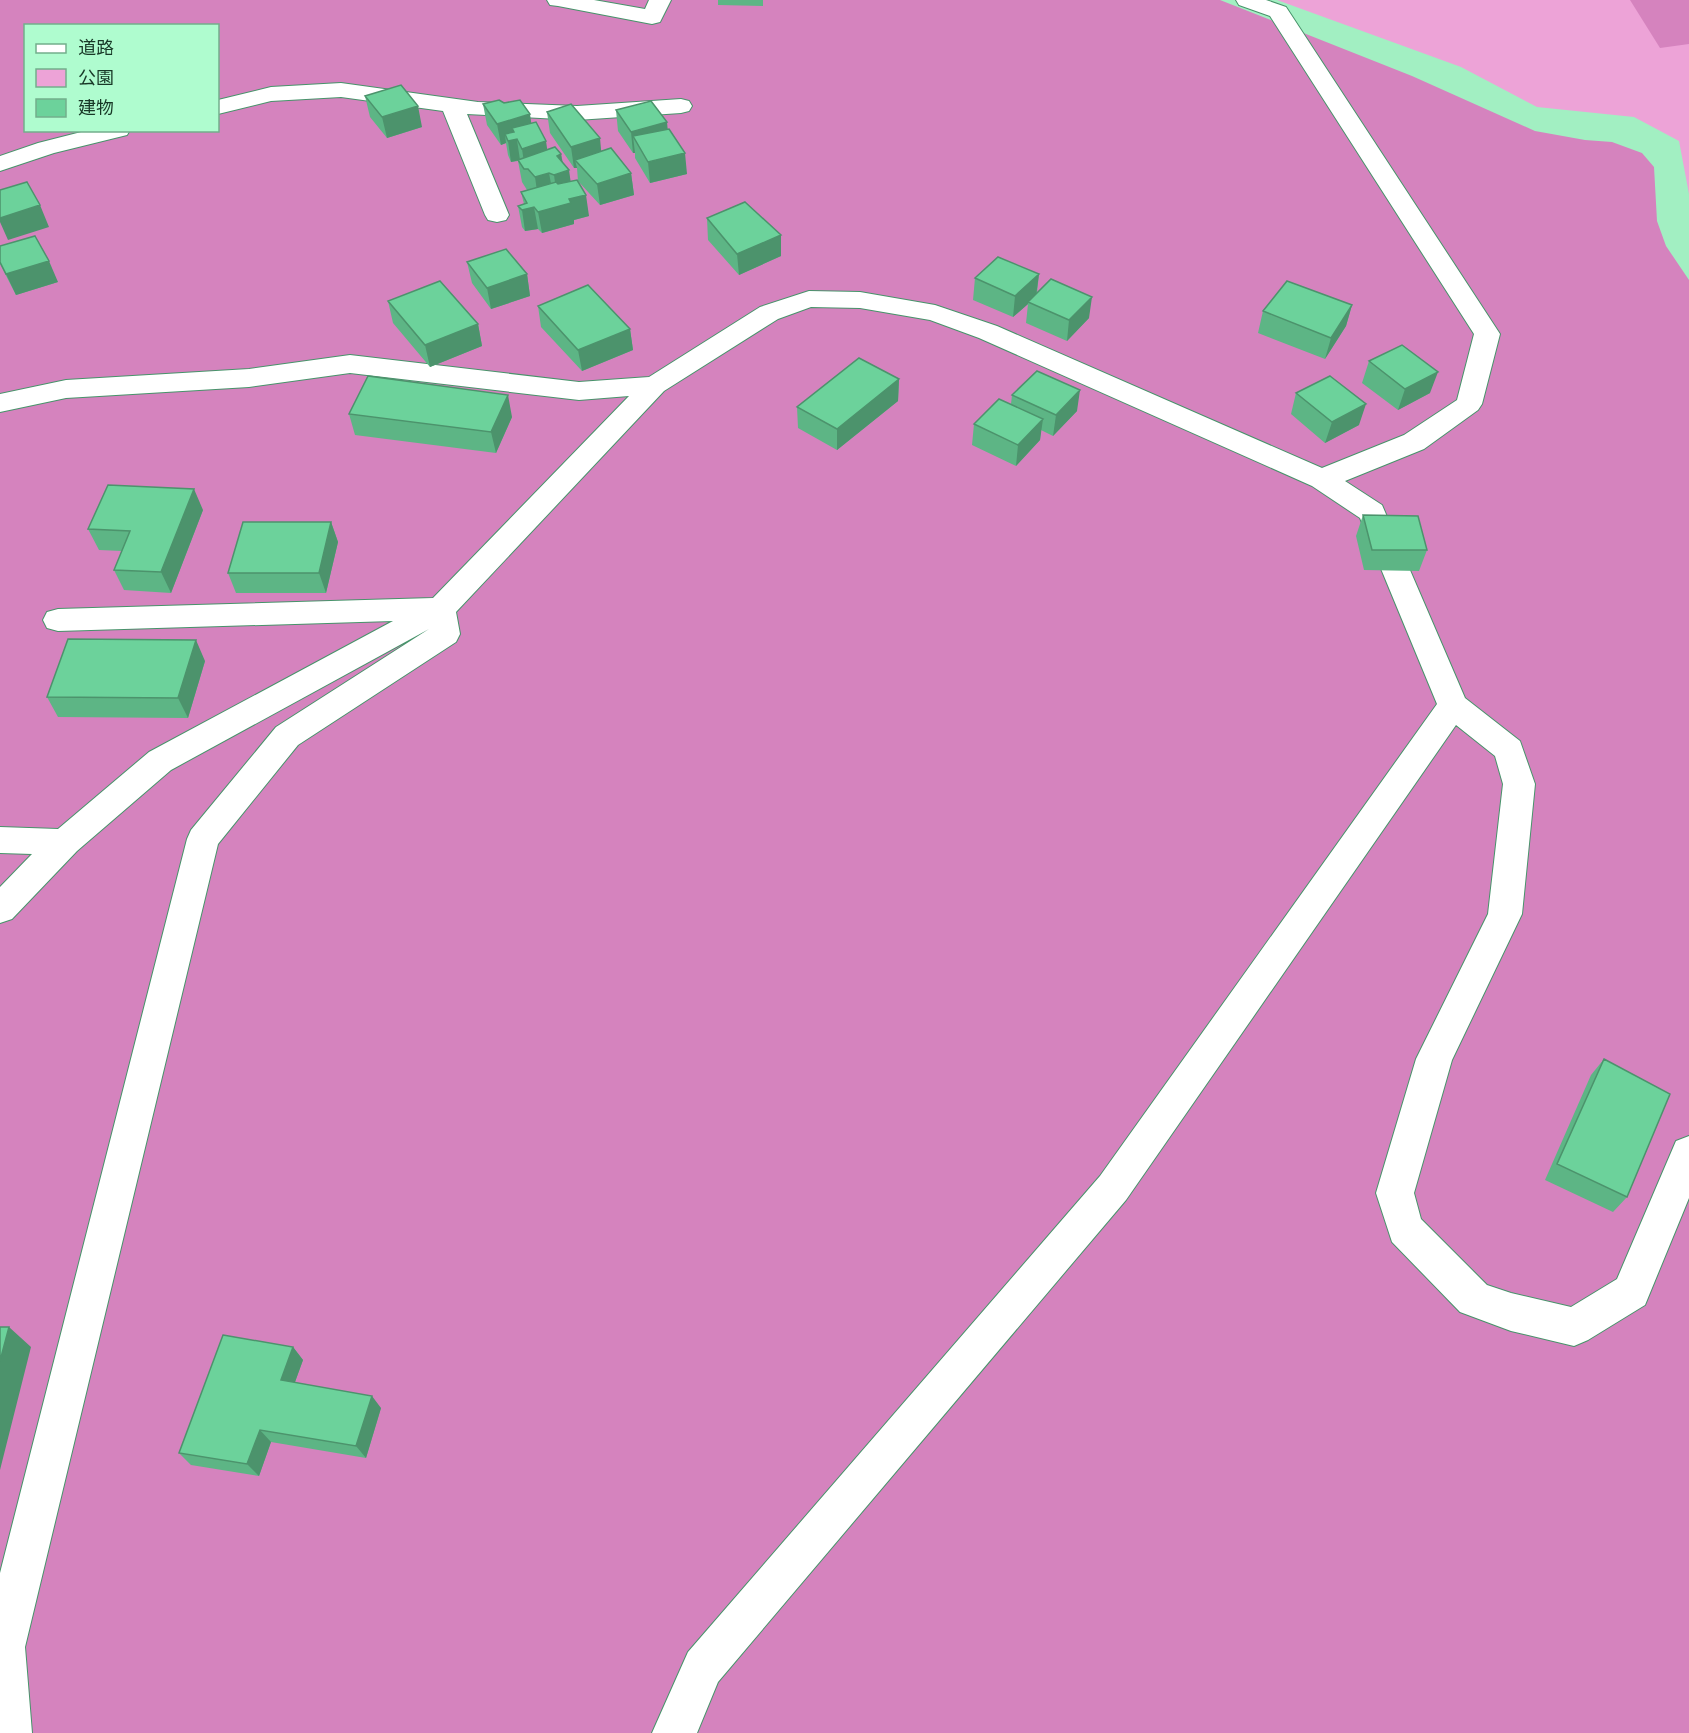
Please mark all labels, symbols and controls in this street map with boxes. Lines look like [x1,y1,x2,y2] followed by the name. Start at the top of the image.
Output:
[24,24,219,132] legend
[78,36,114,61] text: 道路
[78,66,114,91] text: 公園
[78,96,114,121] text: 建物

